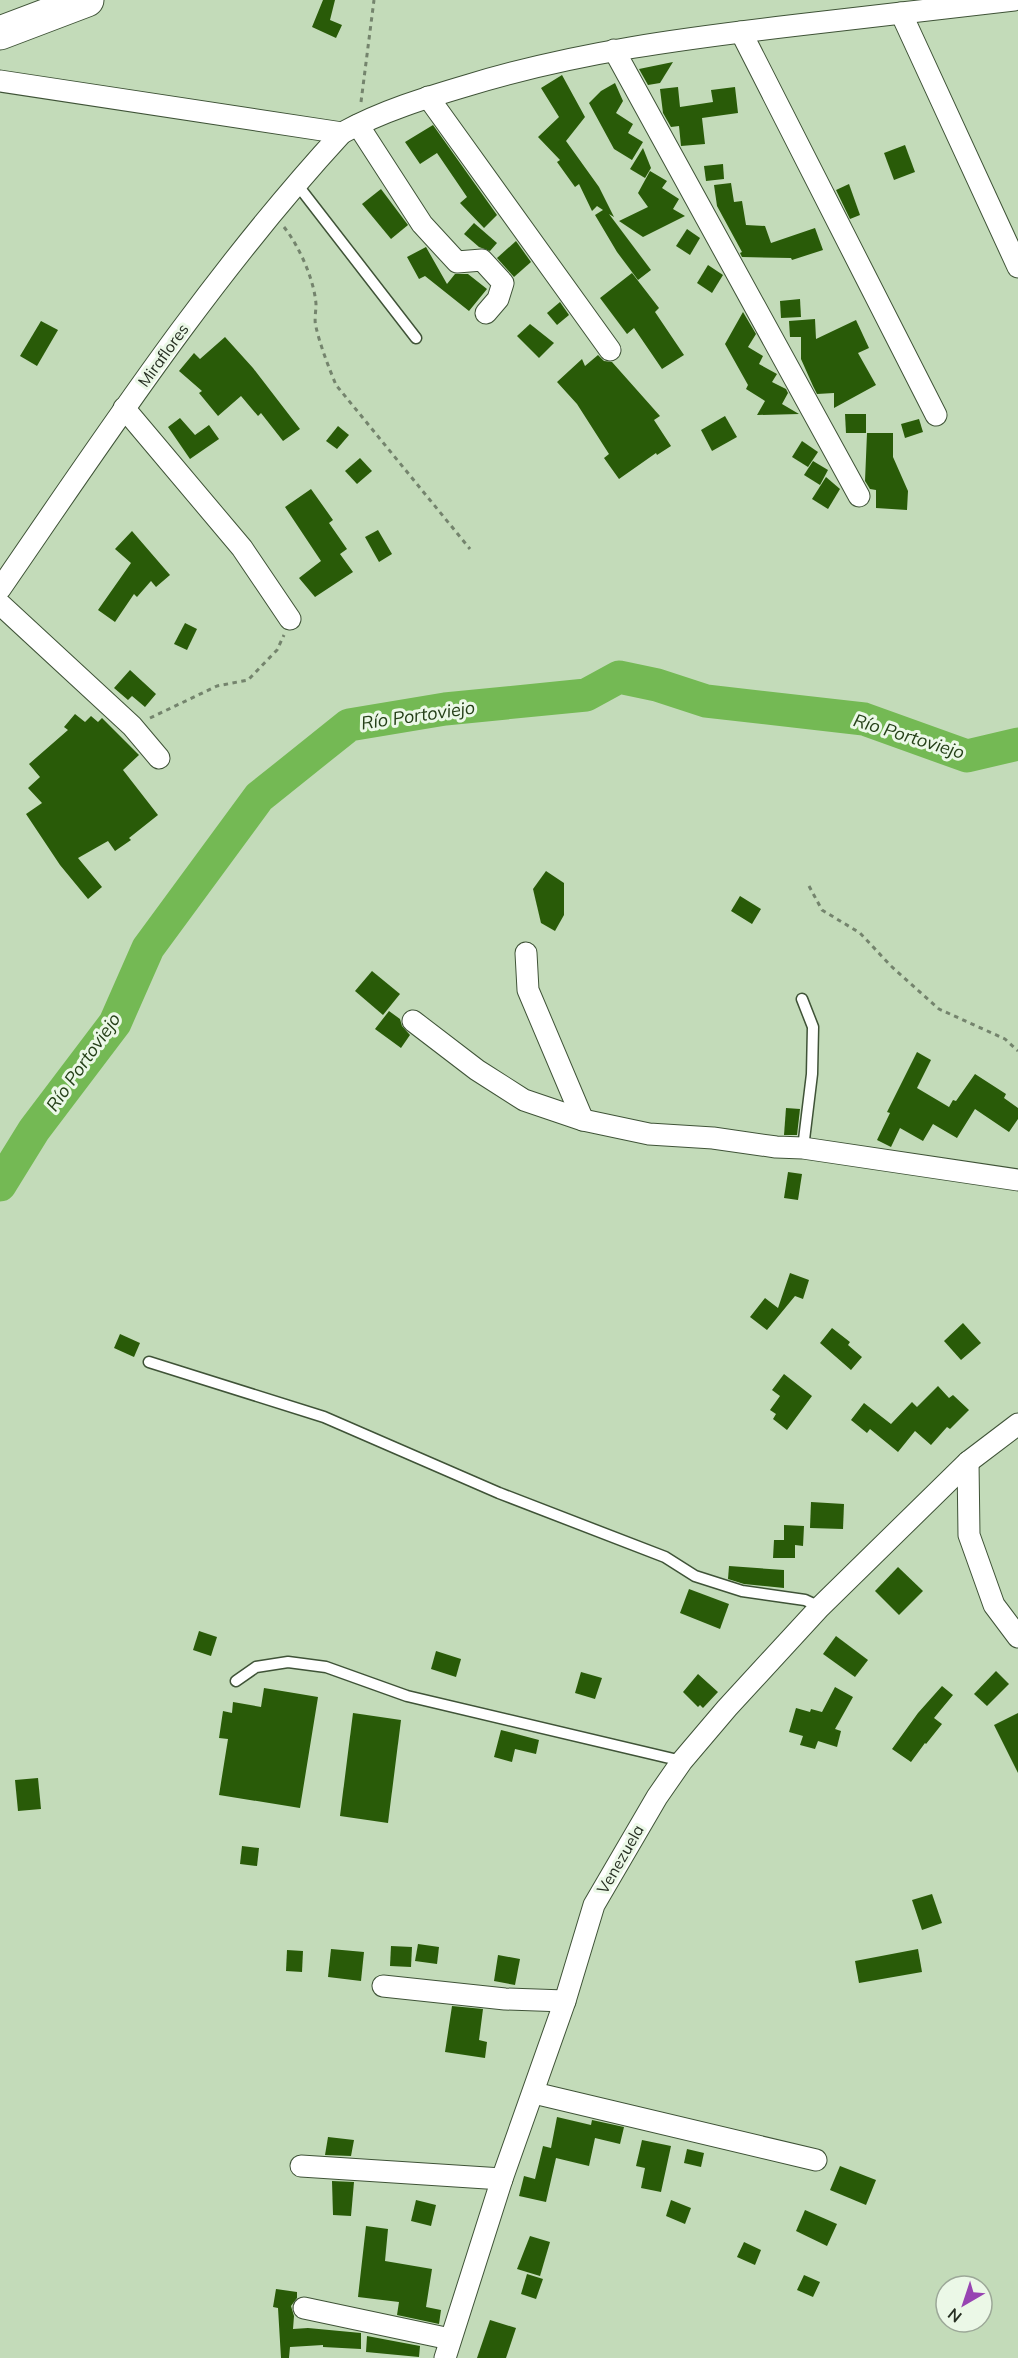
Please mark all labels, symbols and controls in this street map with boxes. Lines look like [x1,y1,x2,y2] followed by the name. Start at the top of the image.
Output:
[133,319,193,391] street label: Miraflores
[360,696,476,734] water label: Río Portoviejo
[851,708,967,764] water label: Río Portoviejo
[41,1008,125,1116] water label: Río Portoviejo
[592,1821,648,1897] street label: Venezuela
[934,2274,994,2334] north arrow
[944,2304,966,2327] text: N

